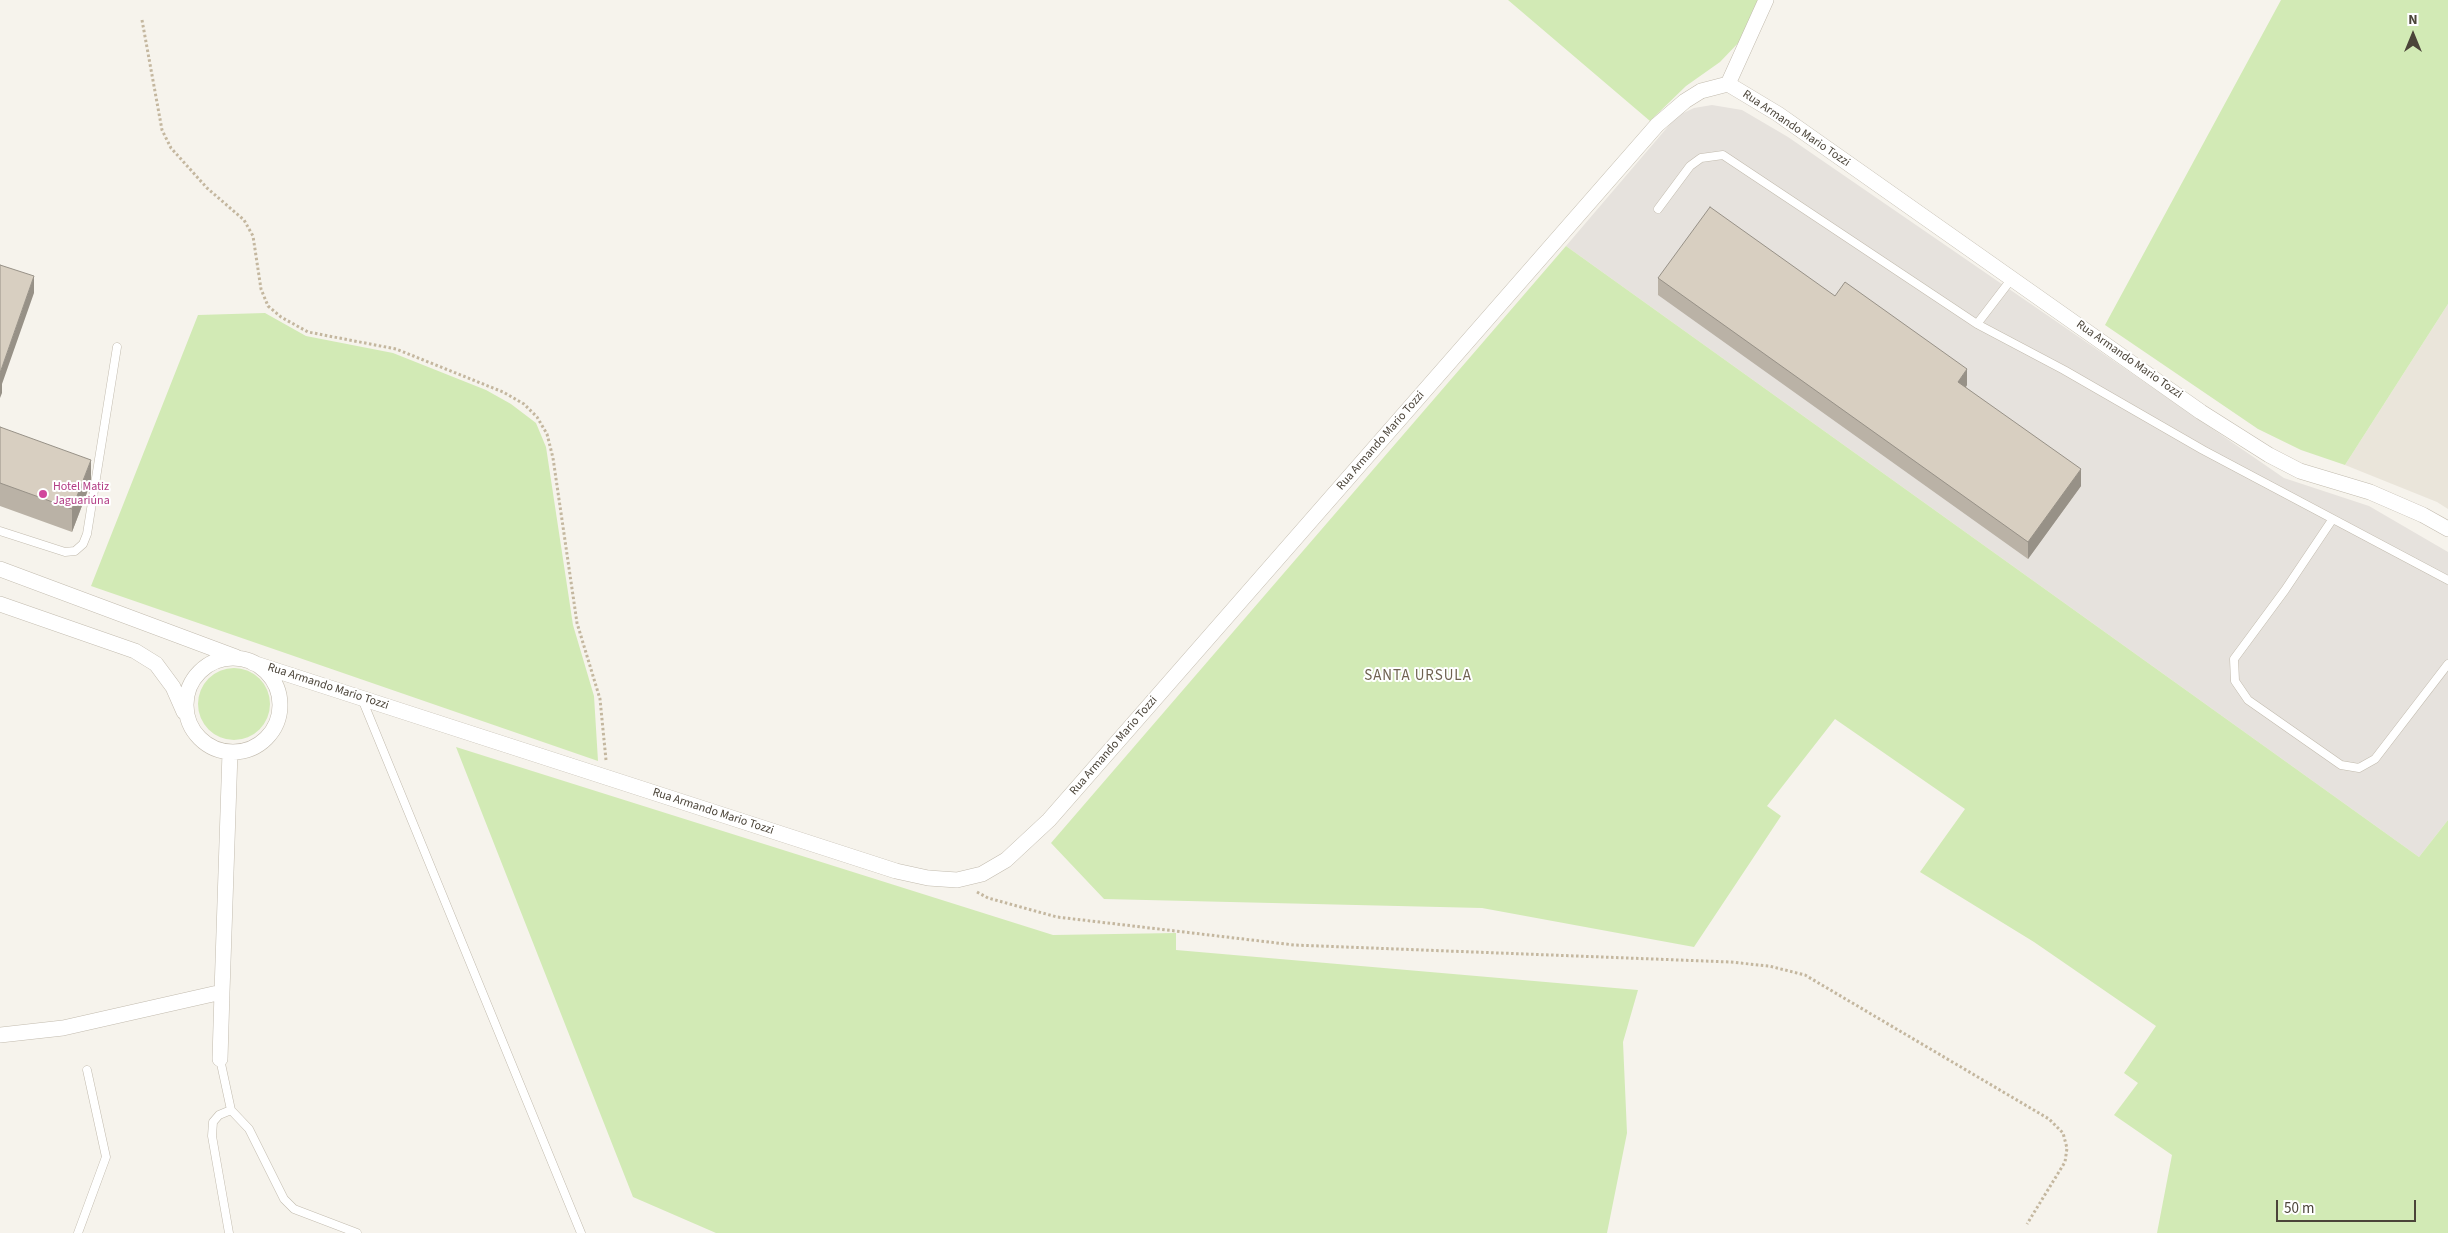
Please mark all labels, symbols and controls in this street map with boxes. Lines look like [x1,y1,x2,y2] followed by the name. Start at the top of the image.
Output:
[2388,10,2438,60] north arrow
[2408,10,2418,30] text: N
[1739,88,1853,170] street label: Rua Armando Mario Tozzi
[2073,318,2185,402] street label: Rua Armando Mario Tozzi
[1334,388,1428,494] street label: Rua Armando Mario Tozzi
[53,480,110,508] place label: Hotel Matiz Jaguariúna
[37,488,49,500] marker: Hotel Matiz Jaguariúna
[266,661,390,713] street label: Rua Armando Mario Tozzi
[1363,668,1473,686] district label: SANTA URSULA
[1067,693,1161,799] street label: Rua Armando Mario Tozzi
[651,786,775,838] street label: Rua Armando Mario Tozzi
[2278,1190,2418,1222] scale bar
[2284,1198,2314,1219] text: 50 m

